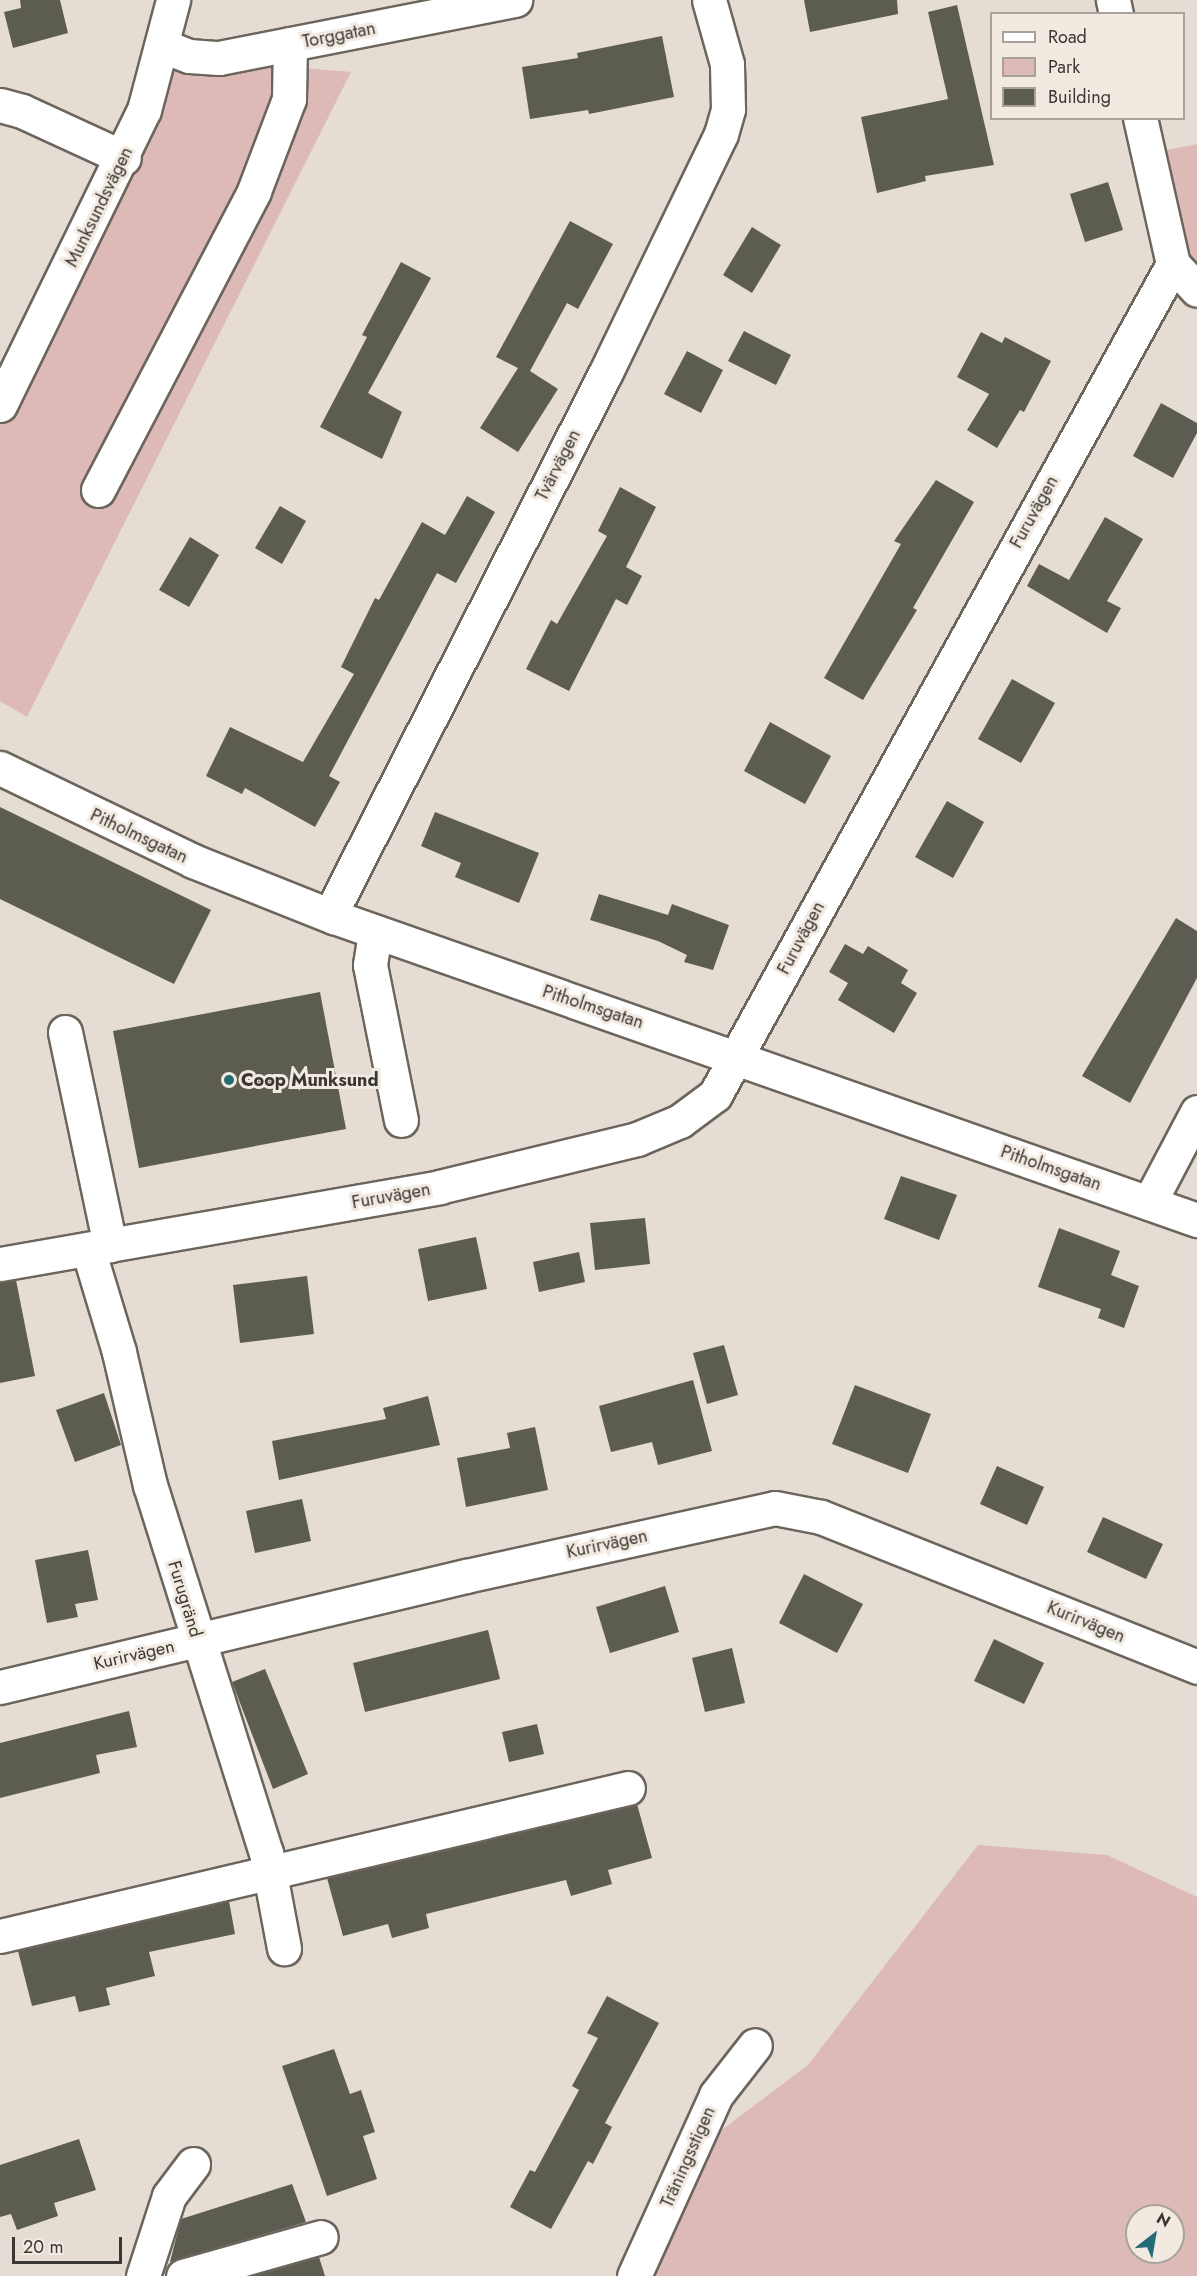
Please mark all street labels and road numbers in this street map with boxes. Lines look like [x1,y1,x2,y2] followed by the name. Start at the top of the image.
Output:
[301,17,377,53] street label: Torggatan
[61,144,137,270] street label: Munksundsvägen
[531,426,585,504] street label: Tvärvägen
[1005,472,1063,552] street label: Furuvägen
[87,804,191,868] street label: Pitholmsgatan
[773,898,829,978] street label: Furuvägen
[540,981,646,1033] street label: Pitholmsgatan
[998,1141,1104,1195] street label: Pitholmsgatan
[350,1178,432,1214] street label: Furuvägen
[565,1525,649,1563] street label: Kurirvägen
[163,1558,207,1640] street label: Furugränd
[1044,1597,1128,1647] street label: Kurirvägen
[91,1635,177,1675] street label: Kurirvägen
[656,2103,720,2211] street label: Träningsstigen

